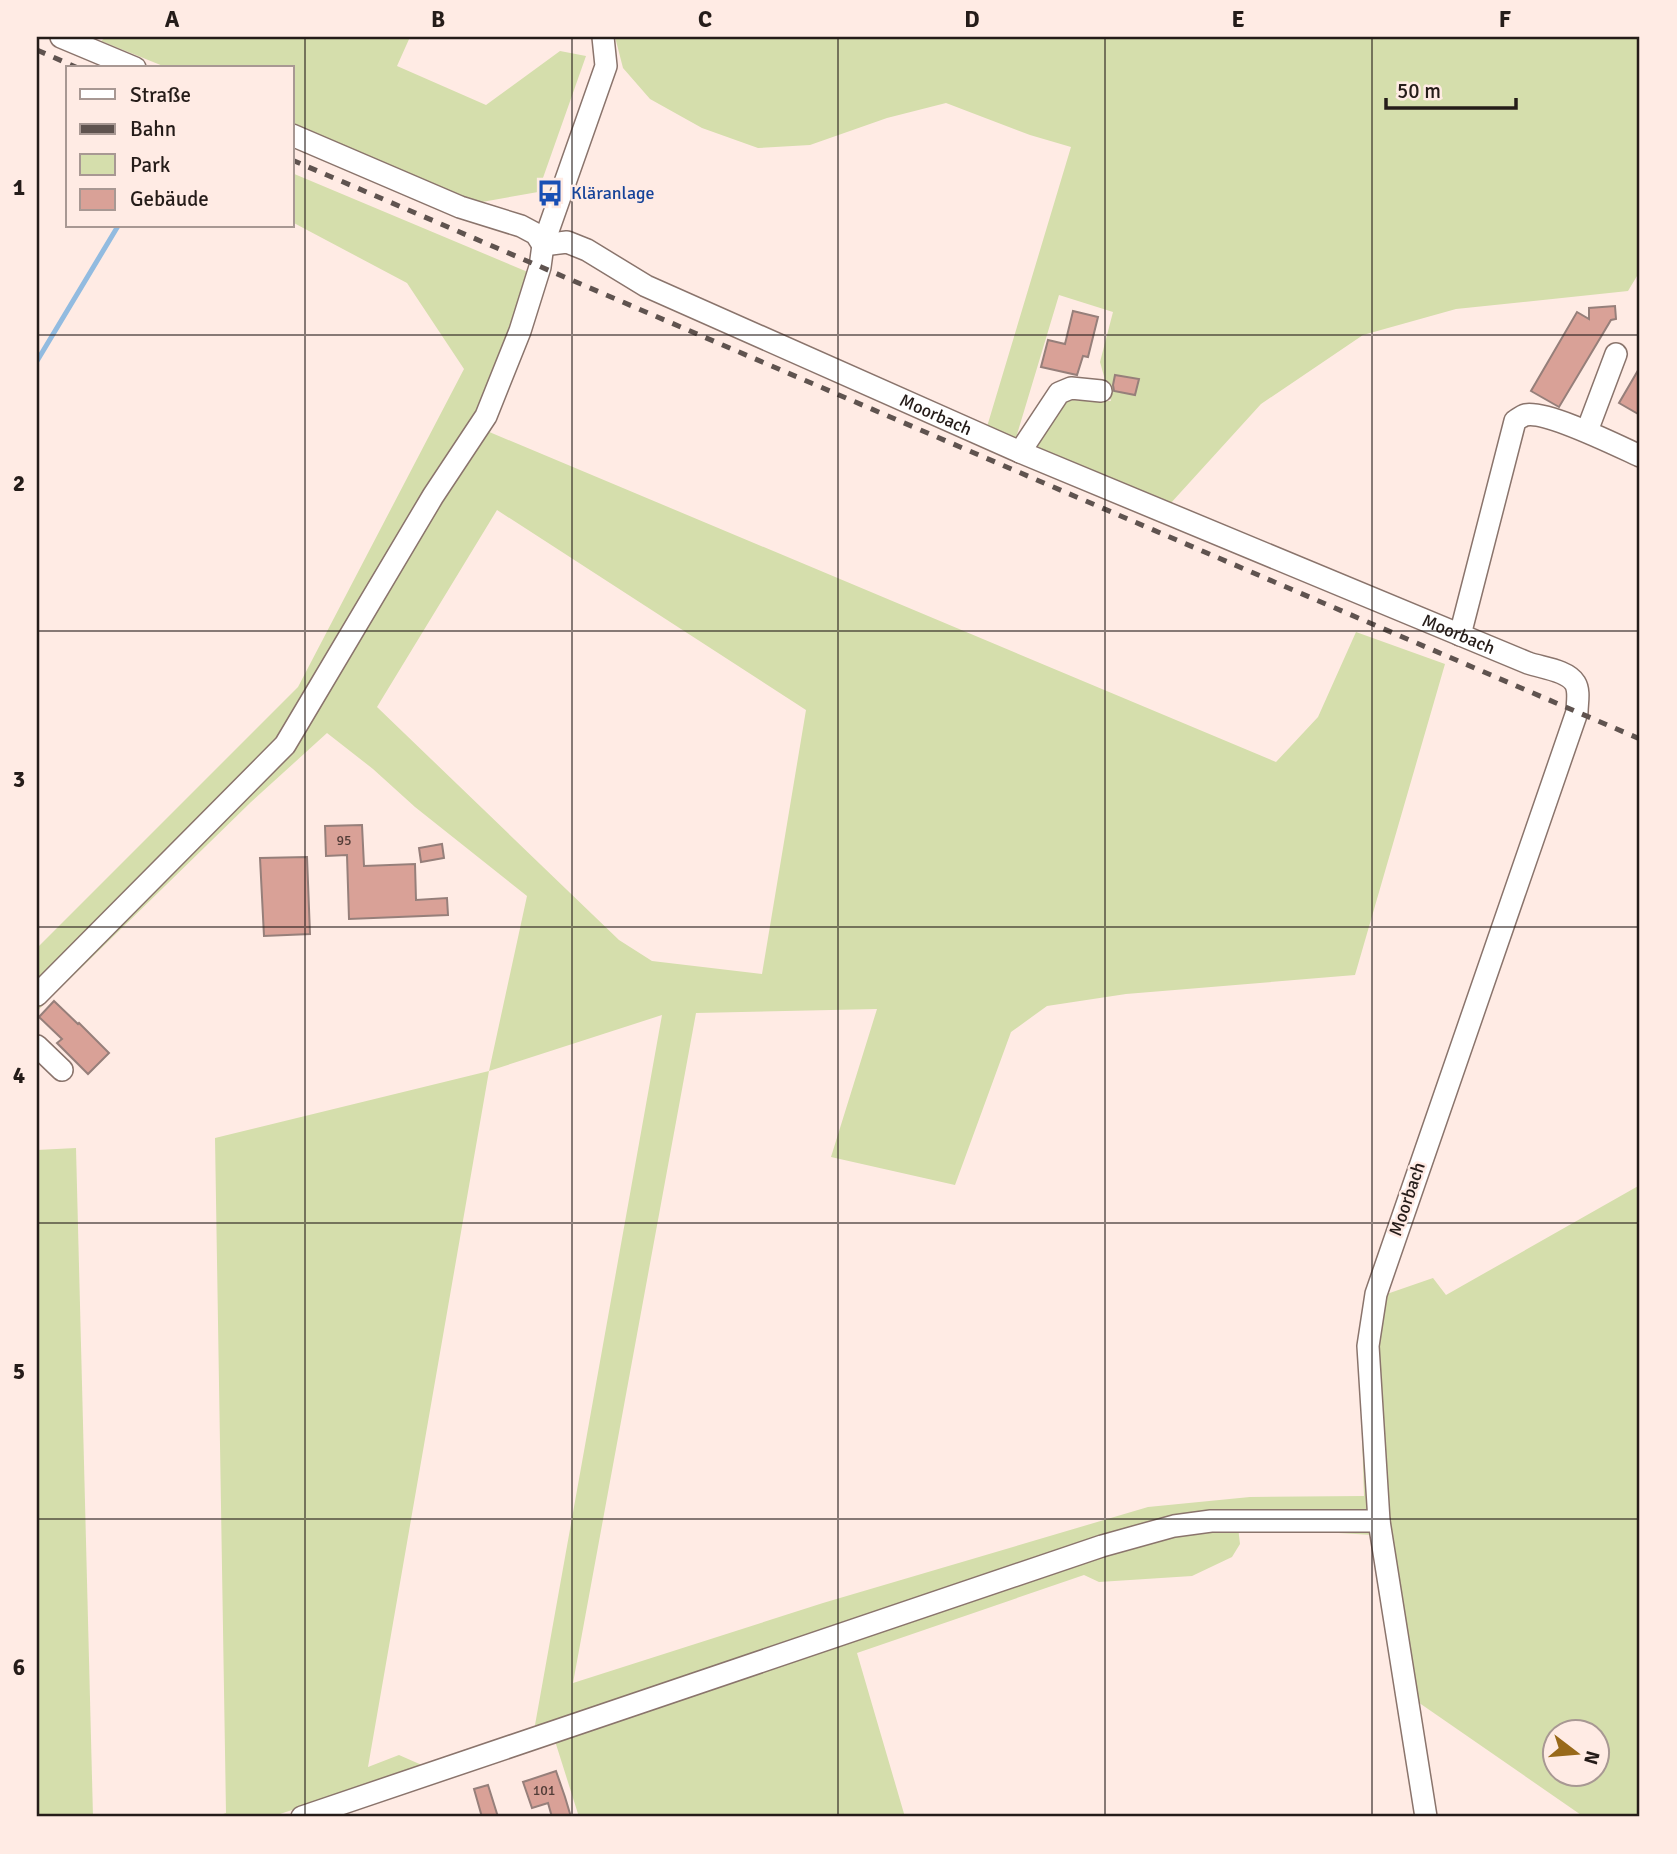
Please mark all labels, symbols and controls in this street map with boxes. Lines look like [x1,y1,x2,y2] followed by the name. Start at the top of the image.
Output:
[165,5,180,34] text: A
[431,5,445,34] text: B
[698,5,712,34] text: C
[964,5,980,34] text: D
[1231,5,1245,34] text: E
[1499,5,1511,34] text: F
[66,66,294,228] legend
[1386,66,1516,110] scale bar
[1397,78,1441,104] text: 50 m
[130,82,191,108] text: Straße
[130,116,176,142] text: Bahn
[130,152,171,178] text: Park
[13,173,25,202] text: 1
[535,178,565,208] bus stop icon: Kläranlage
[571,182,655,204] place label: Kläranlage
[130,186,209,212] text: Gebäude
[896,389,975,440] street label: Moorbach
[13,469,25,498] text: 2
[1419,609,1498,659] street label: Moorbach
[13,765,25,794] text: 3
[336,832,352,849] house number: 95
[13,1061,25,1090] text: 4
[1384,1159,1430,1239] street label: Moorbach
[13,1357,25,1386] text: 5
[13,1653,25,1682] text: 6
[1540,1717,1610,1787] north arrow
[1578,1748,1605,1767] text: N
[533,1782,555,1799] house number: 101

